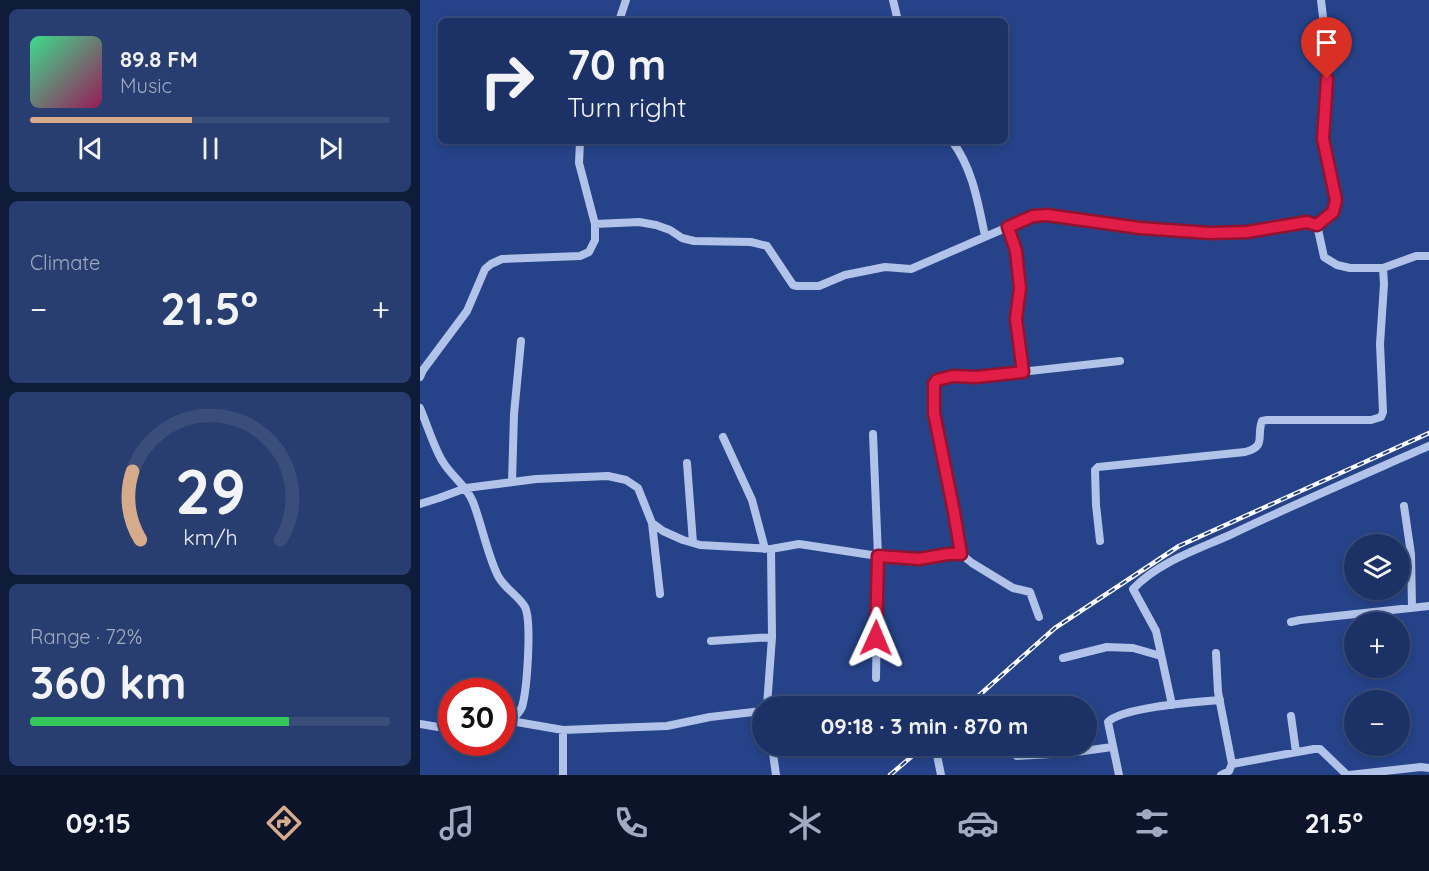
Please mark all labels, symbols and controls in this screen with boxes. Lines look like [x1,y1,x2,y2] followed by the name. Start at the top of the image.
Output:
[1301,17,1352,79] pin
[1310,26,1343,59] icon: arrive
[567,38,666,91] text: 70 m
[468,42,546,120] icon: right
[120,45,198,73] text: 89.8 FM
[120,73,172,98] text: Music
[567,90,686,124] text: Turn right
[74,132,107,165] icon: previous
[194,132,227,165] icon: pause
[314,132,347,165] icon: next
[30,250,100,275] text: Climate
[160,280,258,336] text: 21.5°
[30,288,47,329] text: −
[371,288,390,329] text: +
[175,452,245,530] text: 29
[183,525,237,551] text: km/h
[1344,534,1410,756] map controls
[1344,534,1410,600] button: layers
[844,606,908,670] position arrow
[1344,612,1410,678] button: +
[30,624,142,649] text: Range · 72%
[30,654,186,710] text: 360 km
[438,678,516,756] speed limit sign: 30
[1344,690,1410,756] button: −
[821,712,1028,740] text: 09:18 · 3 min · 870 m
[263,802,305,844] icon: directions
[436,802,478,844] icon: music
[610,802,652,844] icon: phone
[784,802,826,844] icon: climate
[957,802,999,844] icon: car
[1131,802,1173,844] icon: filters
[66,806,131,840] text: 09:15
[1304,806,1363,840] text: 21.5°

